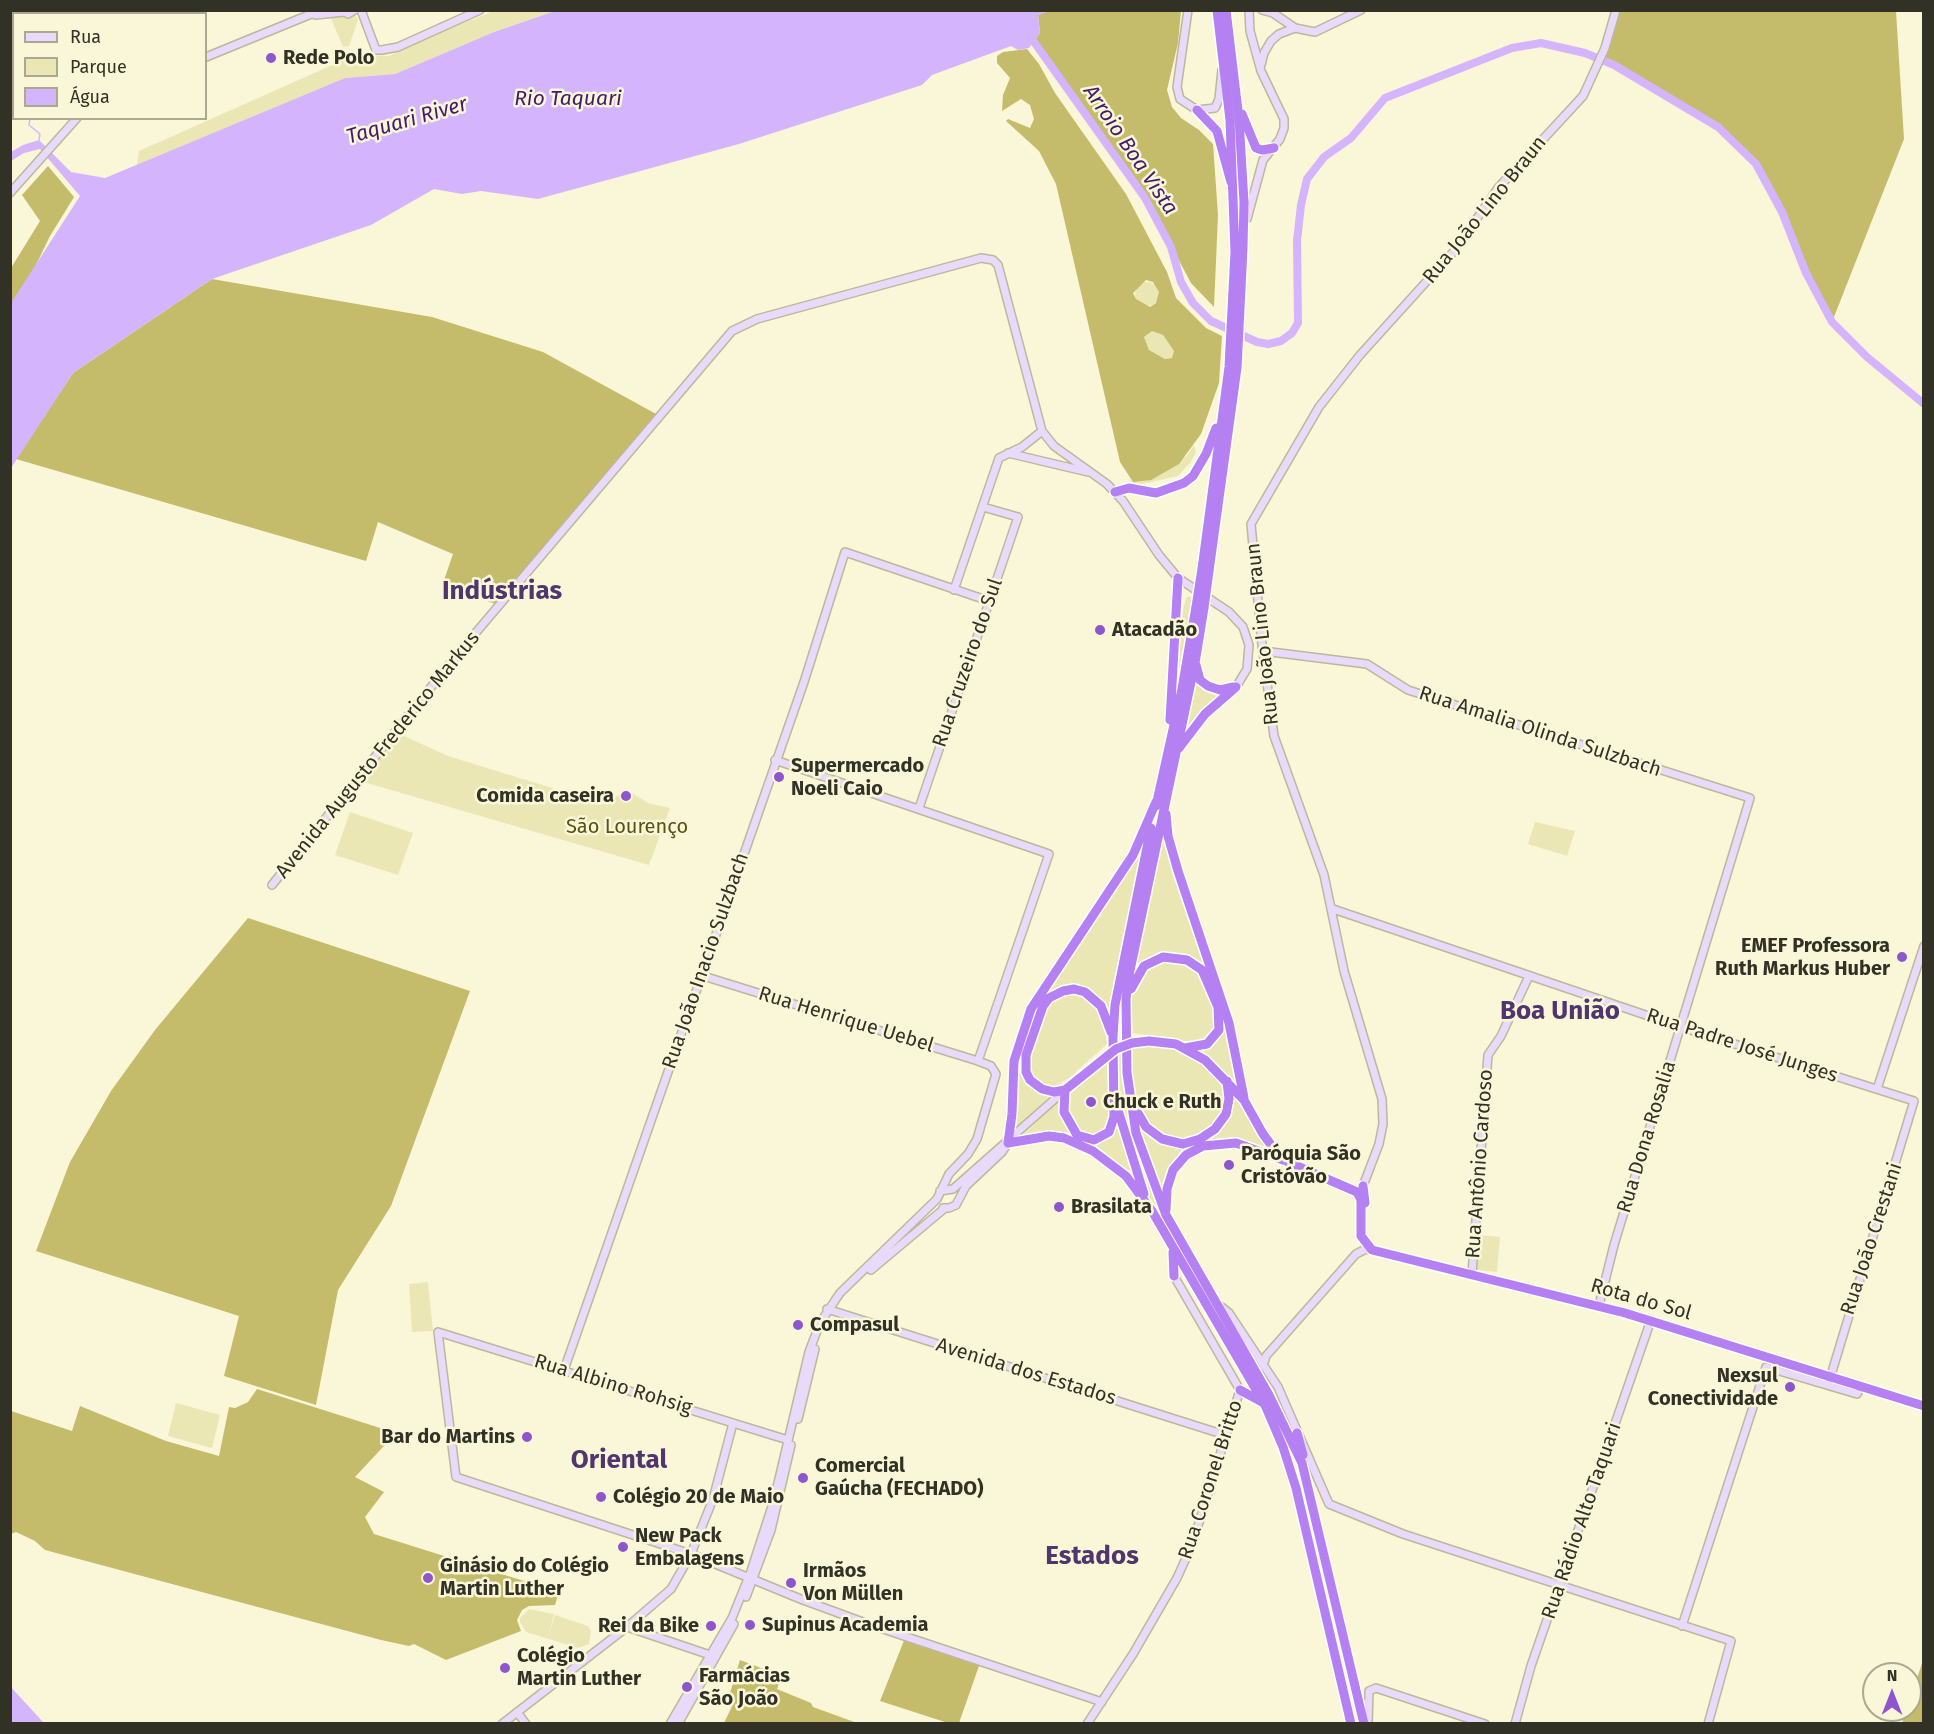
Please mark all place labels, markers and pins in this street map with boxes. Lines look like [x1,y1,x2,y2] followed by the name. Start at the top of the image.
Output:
[283,46,374,70] place label: Rede Polo
[264,51,278,65] marker: Rede Polo
[1112,618,1197,642] place label: Atacadão
[1093,623,1107,637] marker: Atacadão
[791,754,924,801] place label: Supermercado Noeli Caio
[772,770,786,784] marker: Supermercado Noeli Caio
[476,784,614,808] place label: Comida caseira
[619,789,633,803] marker: Comida caseira
[1715,934,1890,981] place label: EMEF Professora Ruth Markus Huber
[1895,950,1909,964] marker: EMEF Professora Ruth Markus Huber
[1103,1090,1221,1114] place label: Chuck e Ruth
[1084,1095,1098,1109] marker: Chuck e Ruth
[1241,1142,1361,1189] place label: Paróquia São Cristóvão
[1222,1158,1236,1172] marker: Paróquia São Cristóvão
[1071,1195,1152,1219] place label: Brasilata
[1052,1200,1066,1214] marker: Brasilata
[810,1313,899,1337] place label: Compasul
[791,1318,805,1332] marker: Compasul
[1648,1364,1778,1411] place label: Nexsul Conectividade
[1783,1380,1797,1394] marker: Nexsul Conectividade
[381,1425,515,1449] place label: Bar do Martins
[520,1430,534,1444] marker: Bar do Martins
[815,1454,984,1501] place label: Comercial Gaúcha (FECHADO)
[796,1471,810,1485] marker: Comercial Gaúcha (FECHADO)
[613,1485,784,1509] place label: Colégio 20 de Maio
[594,1490,608,1504] marker: Colégio 20 de Maio
[635,1524,744,1571] place label: New Pack Embalagens
[616,1540,630,1554] marker: New Pack Embalagens
[440,1554,609,1601] place label: Ginásio do Colégio Martin Luther
[803,1559,903,1606] place label: Irmãos Von Müllen
[421,1571,435,1585] marker: Ginásio do Colégio Martin Luther
[784,1576,798,1590] marker: Irmãos Von Müllen
[762,1613,929,1637] place label: Supinus Academia
[598,1614,699,1638] place label: Rei da Bike
[743,1618,757,1632] marker: Supinus Academia
[704,1619,718,1633] marker: Rei da Bike
[517,1644,641,1691] place label: Colégio Martin Luther
[498,1661,512,1675] marker: Colégio Martin Luther
[699,1664,790,1711] place label: Farmácias São João
[680,1680,694,1694] marker: Farmácias São João

